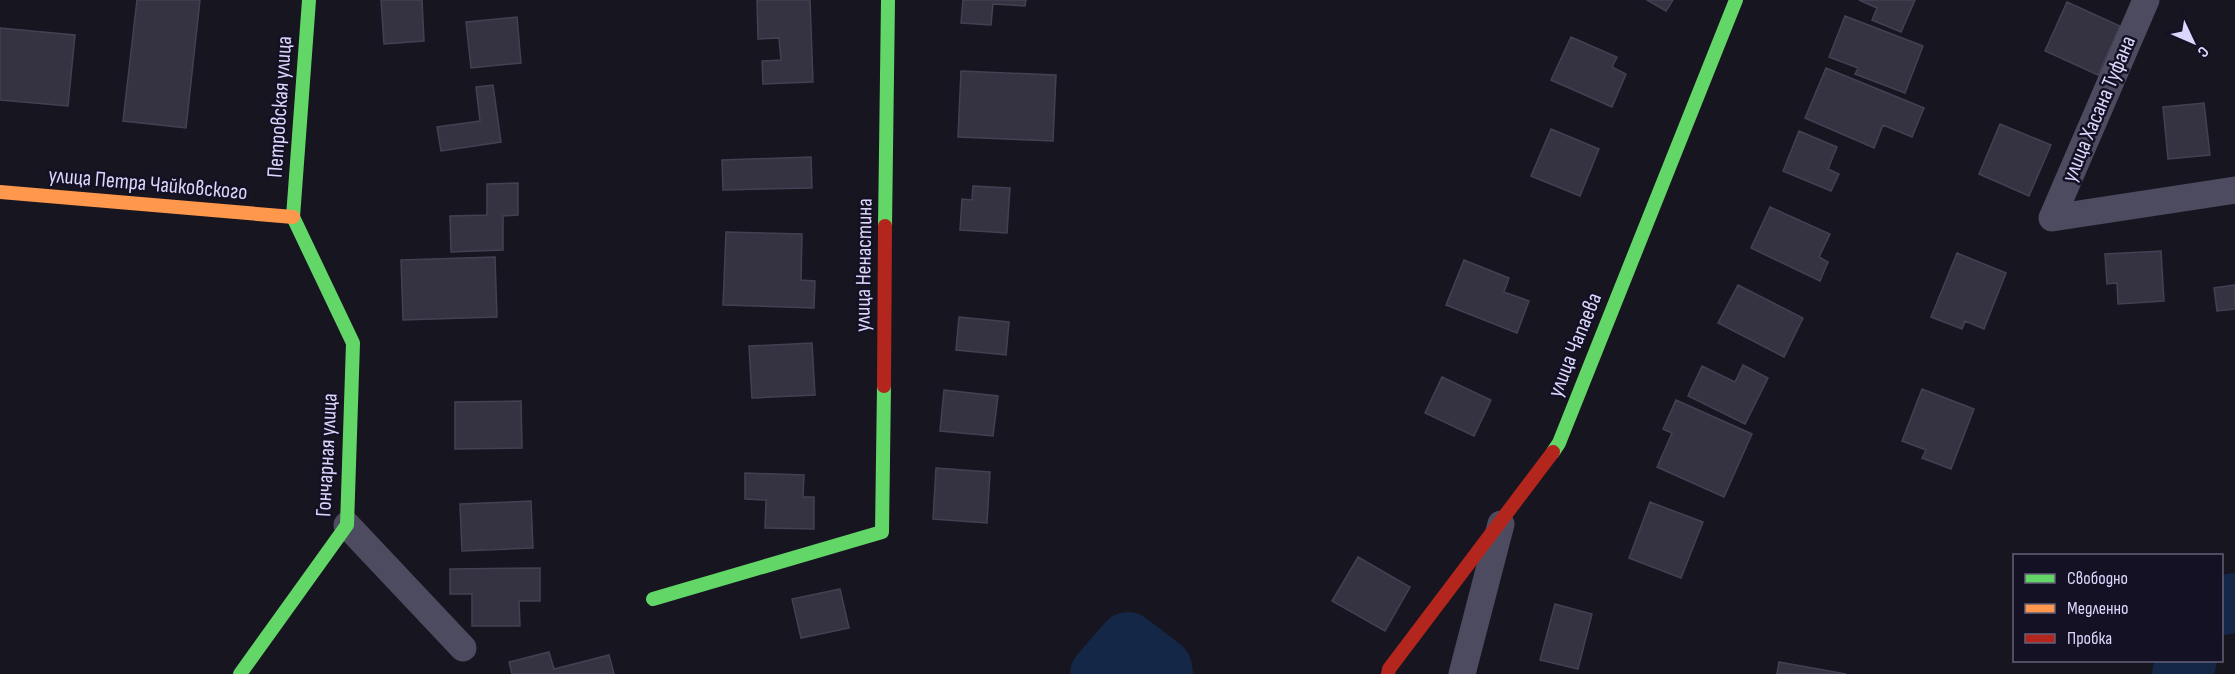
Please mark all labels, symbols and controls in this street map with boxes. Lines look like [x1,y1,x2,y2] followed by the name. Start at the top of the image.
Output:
[2163,12,2223,72] north arrow
[2056,32,2142,186] street label: улица Хасана Туфана
[262,35,298,179] street label: Петровская улица
[2193,42,2212,61] text: С
[47,162,249,206] street label: улица Петра Чайковского
[849,198,879,332] street label: улица Ненастина
[1542,289,1608,401] street label: улица Чапаева
[310,392,344,518] street label: Гончарная улица
[2013,554,2223,662] legend
[2067,568,2128,589] text: Свободно
[2067,598,2129,619] text: Медленно
[2067,628,2112,649] text: Пробка

